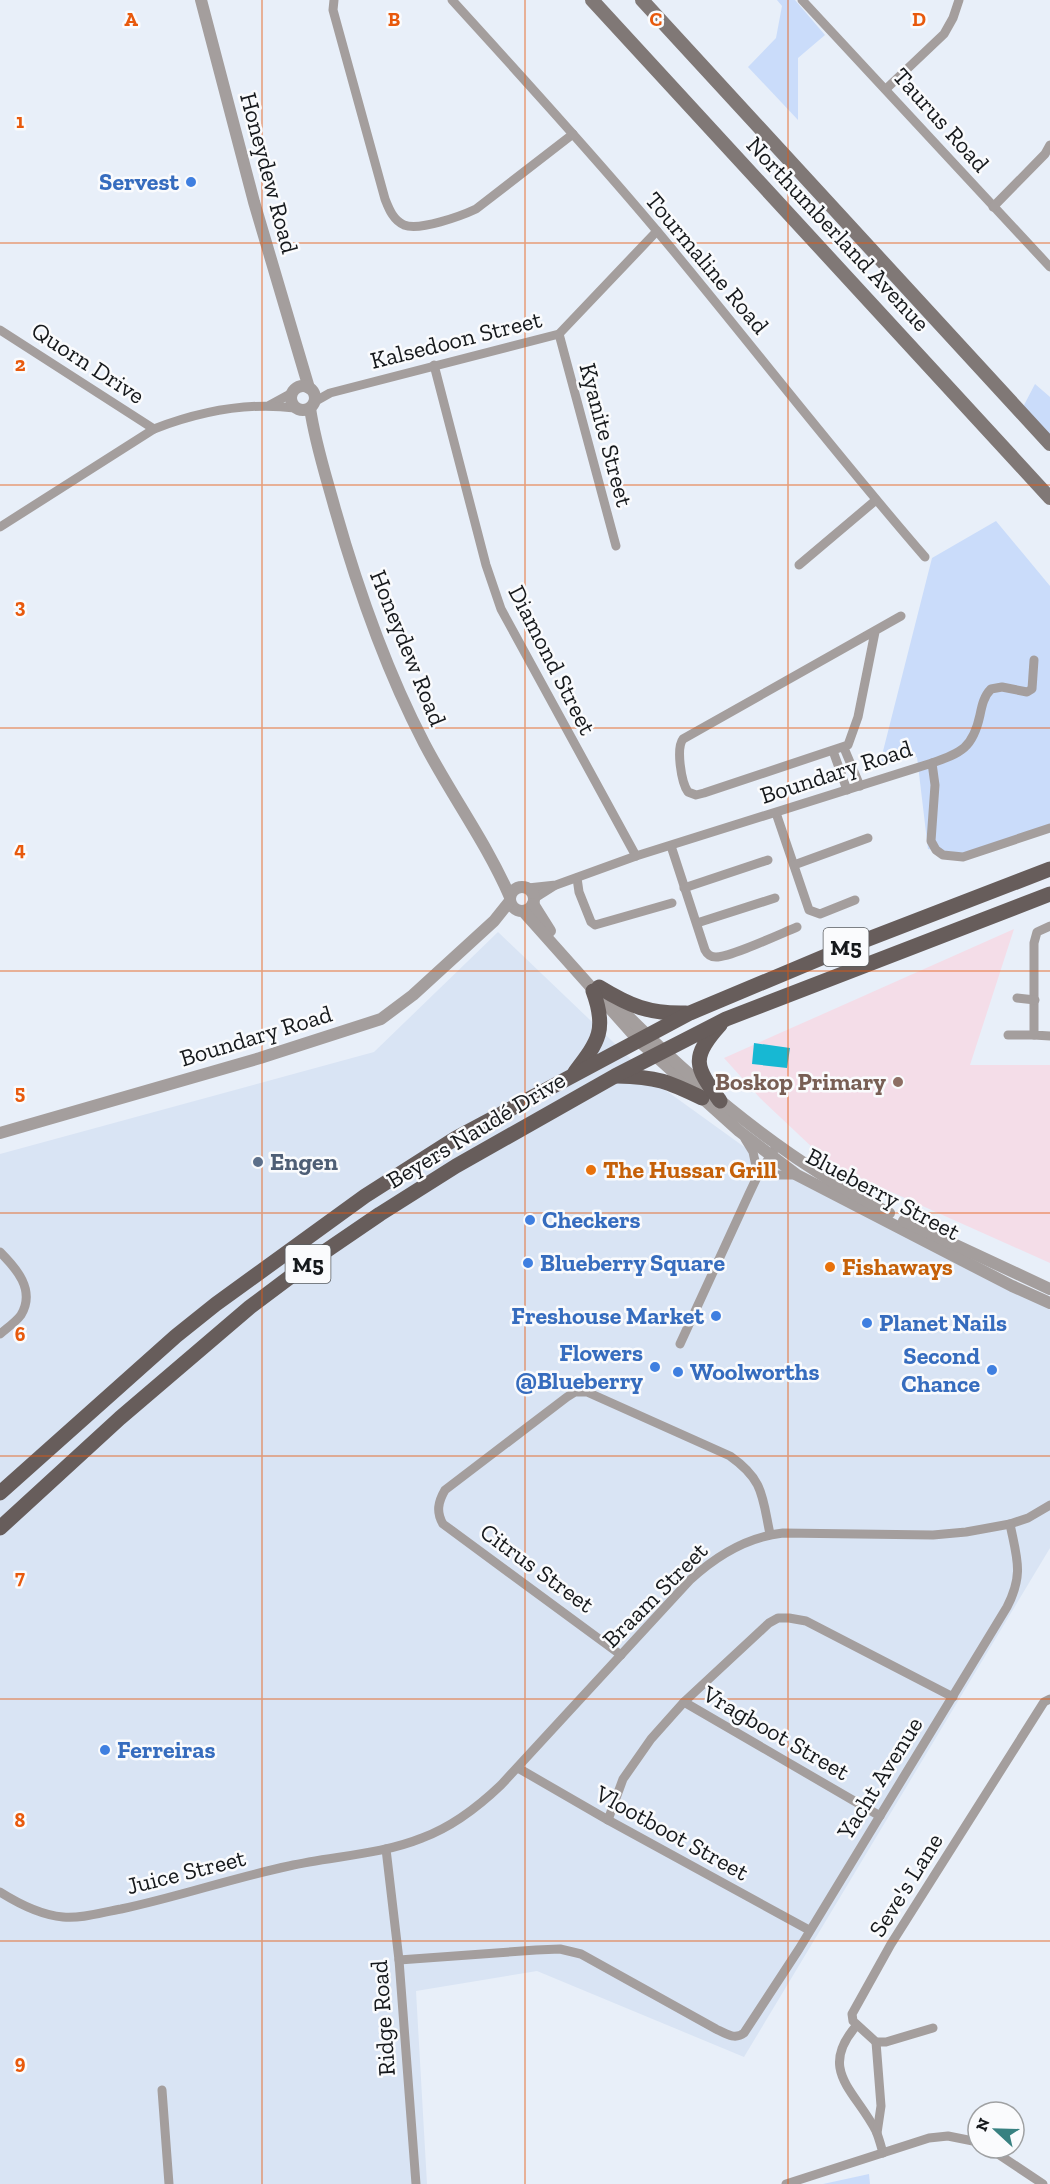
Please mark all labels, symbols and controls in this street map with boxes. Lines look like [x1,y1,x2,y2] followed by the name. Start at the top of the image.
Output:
[124,7,138,31] text: A
[388,7,400,31] text: B
[650,7,663,31] text: C
[912,7,926,31] text: D
[887,62,996,178] street label: Taurus Road
[234,89,305,257] street label: Honeydew Road
[16,109,24,133] text: 1
[741,130,936,337] street label: Northumberland Avenue
[99,167,179,196] place label: Servest
[184,175,198,189] marker: Servest
[639,186,775,340] street label: Tourmaline Road
[367,304,545,375] street label: Kalsedoon Street
[26,315,150,410] street label: Quorn Drive
[15,352,26,376] text: 2
[573,360,640,510] street label: Kyanite Street
[364,566,453,730] street label: Honeydew Road
[502,580,603,739] street label: Diamond Street
[15,594,26,618] text: 3
[756,733,915,810] street label: Boundary Road
[14,837,26,861] text: 4
[824,928,868,966] road number: M5
[176,999,335,1072] street label: Boundary Road
[381,1065,570,1194] street label: Beyers Naudé Drive
[715,1067,886,1096] place label: Boskop Primary
[891,1075,905,1089] marker: Boskop Primary
[15,1080,25,1104] text: 5
[801,1141,965,1246] street label: Blueberry Street
[270,1147,338,1176] place label: Engen
[251,1155,265,1169] marker: Engen
[603,1155,777,1184] place label: The Hussar Grill
[584,1163,598,1177] marker: The Hussar Grill
[542,1205,641,1234] place label: Checkers
[523,1213,537,1227] marker: Checkers
[286,1245,330,1283] road number: M5
[540,1248,725,1277] place label: Blueberry Square
[842,1252,953,1281] place label: Fishaways
[521,1256,535,1270] marker: Blueberry Square
[823,1260,837,1274] marker: Fishaways
[511,1301,704,1330] place label: Freshouse Market
[879,1308,1007,1337] place label: Planet Nails
[709,1309,723,1323] marker: Freshouse Market
[860,1316,874,1330] marker: Planet Nails
[15,1322,26,1346] text: 6
[515,1338,643,1395] place label: Flowers @Blueberry
[901,1341,980,1398] place label: Second Chance
[690,1357,820,1386] place label: Woolworths
[648,1360,662,1374] marker: Flowers @Blueberry
[985,1363,999,1377] marker: Second Chance
[671,1365,685,1379] marker: Woolworths
[475,1517,600,1619] street label: Citrus Street
[596,1536,713,1653] street label: Braam Street
[15,1565,25,1589] text: 7
[697,1678,855,1786] street label: Vragboot Street
[830,1711,929,1845] street label: Yacht Avenue
[117,1735,216,1764] place label: Ferreiras
[98,1743,112,1757] marker: Ferreiras
[590,1778,754,1887] street label: Vlootboot Street
[15,1808,26,1832] text: 8
[862,1828,949,1942] street label: Seve's Lane
[123,1843,249,1900] street label: Juice Street
[364,1959,401,2077] street label: Ridge Road
[15,2050,26,2074] text: 9
[966,2100,1026,2160] north arrow
[971,2115,994,2134] text: N

